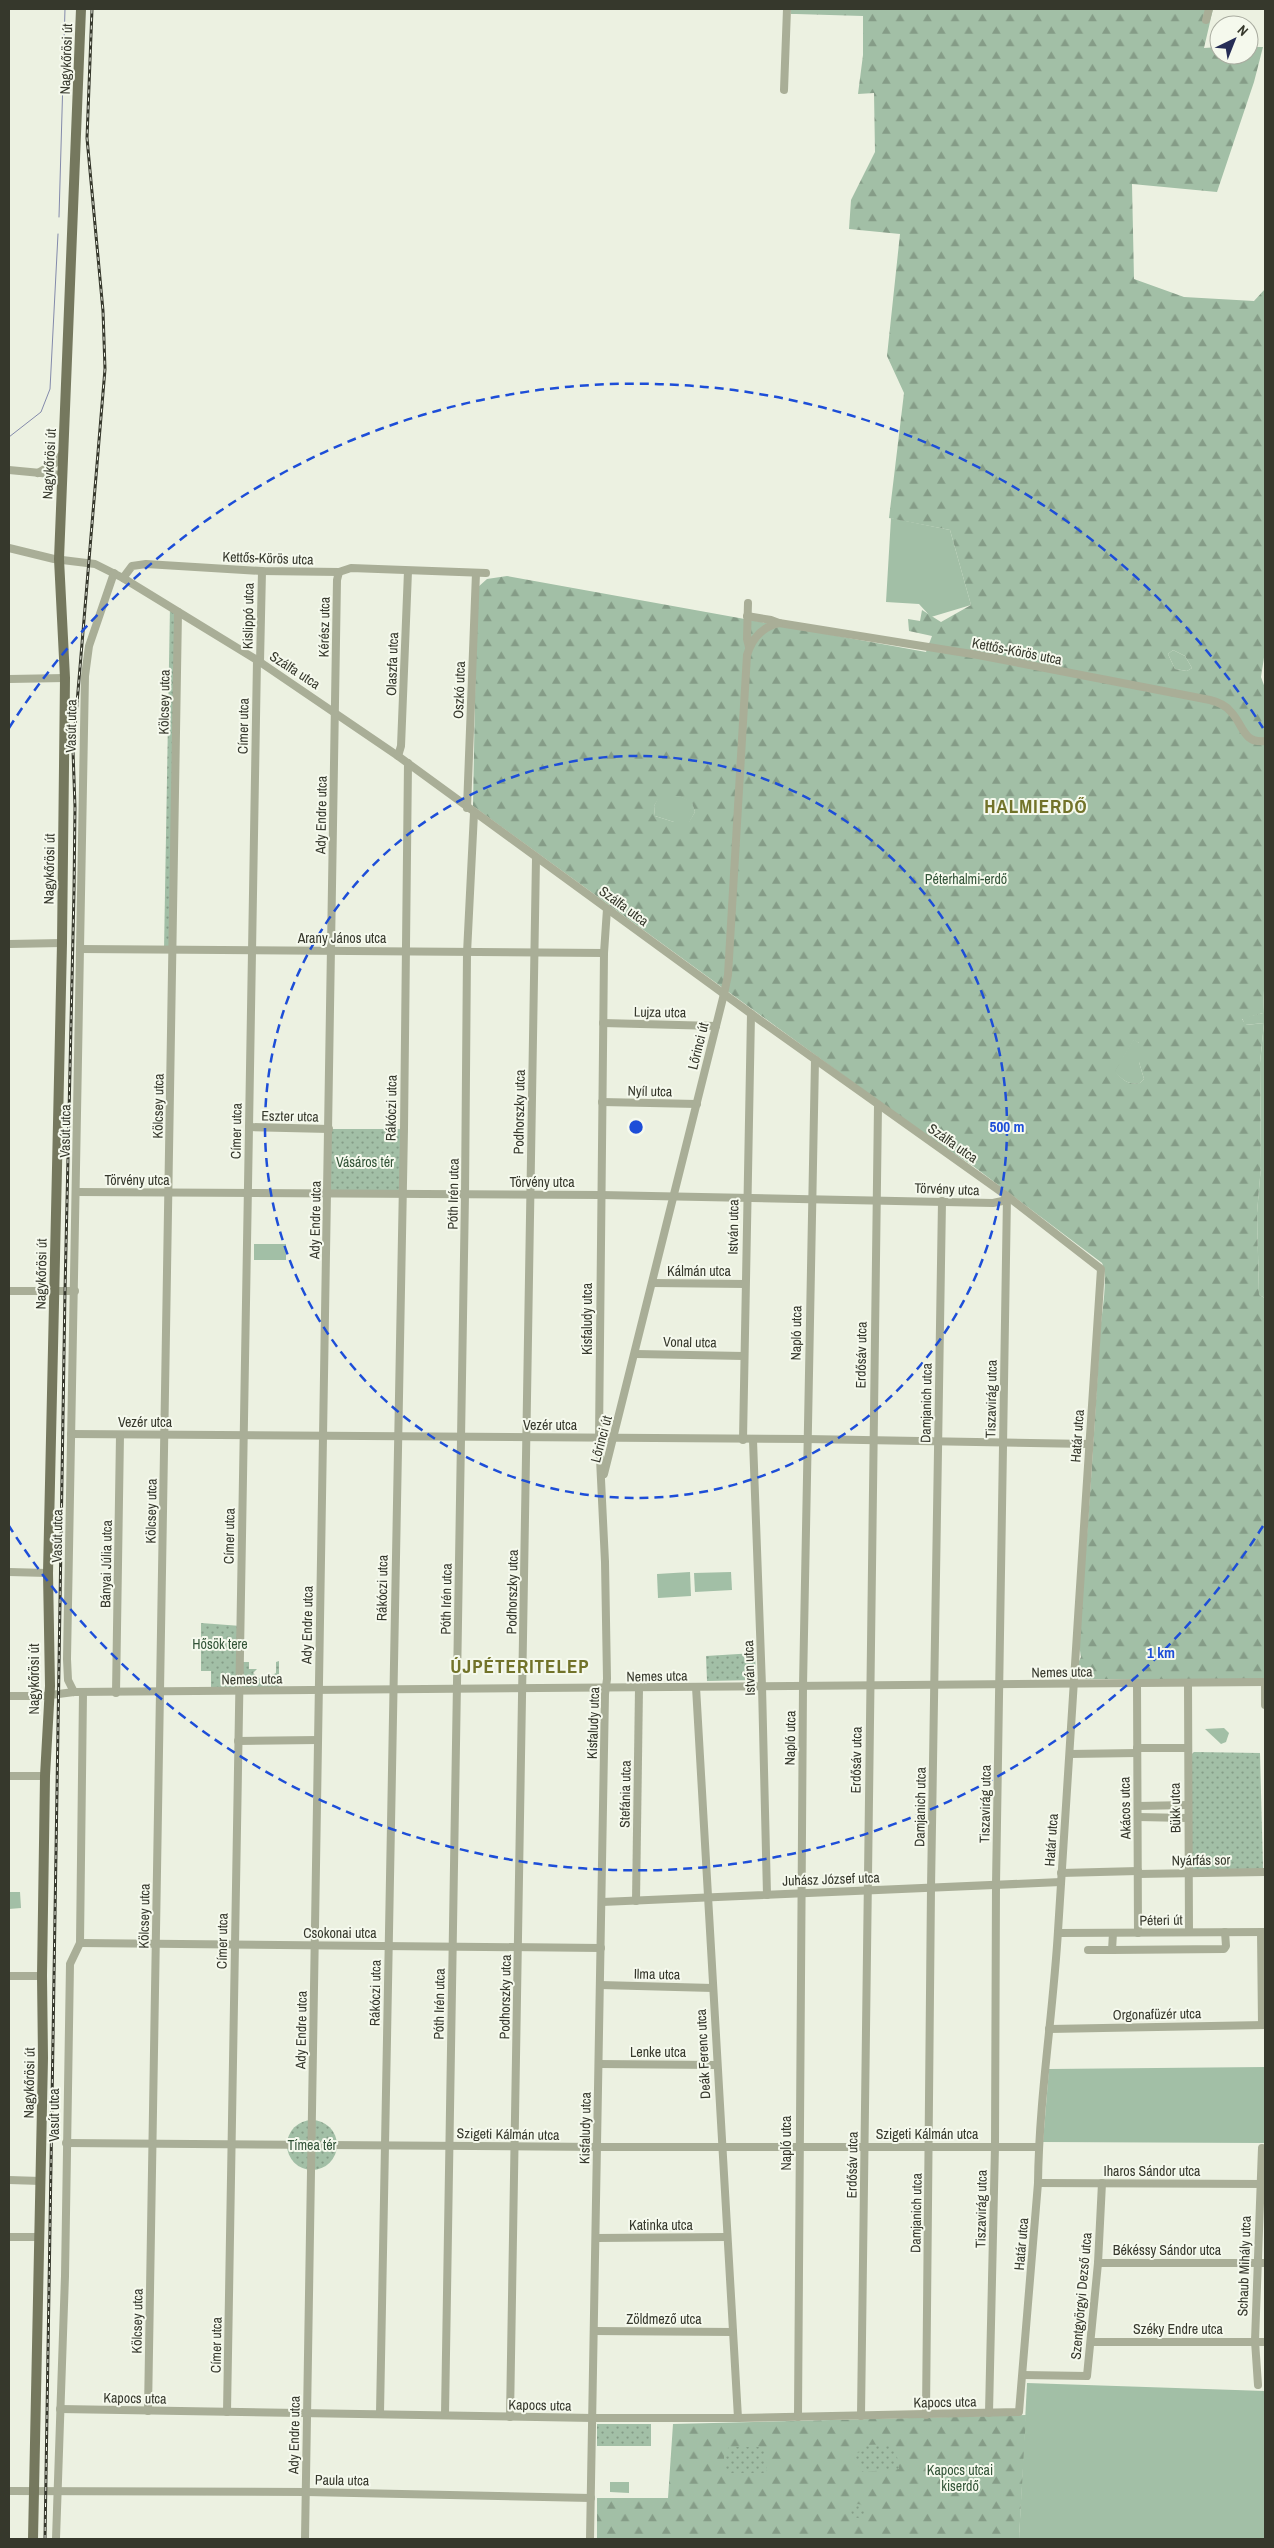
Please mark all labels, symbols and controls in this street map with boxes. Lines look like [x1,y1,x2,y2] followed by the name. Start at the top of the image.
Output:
[1209,15,1259,65] north arrow
[1234,21,1252,40] text: N
[56,23,76,95] street label: Nagykőrösi út
[38,428,60,500] street label: Nagykőrösi út
[222,547,315,569] street label: Kettős-Körös utca
[238,582,258,649] street label: Kislippó utca
[314,596,334,657] street label: Kérész utca
[382,631,402,696] street label: Olaszfa utca
[970,633,1064,669] street label: Kettős-Körös utca
[266,647,324,693] street label: Szálfa utca
[449,660,469,719] street label: Oszkó utca
[154,669,174,735] street label: Kölcsey utca
[234,697,252,754] street label: Címer utca
[62,699,80,753] street label: Vasút utca
[311,775,331,855] street label: Ady Endre utca
[984,793,1088,819] district label: HALMIERDŐ
[39,833,59,905] street label: Nagykőrösi út
[925,870,1007,888] park label: Péterhalmi-erdő
[596,882,653,930] street label: Szálfa utca
[297,929,387,947] street label: Arany János utca
[634,1003,687,1021] street label: Lujza utca
[683,1021,713,1071] street label: Lőrinci út
[509,1069,529,1155] street label: Podhorszky utca
[148,1073,168,1139] street label: Kölcsey utca
[381,1074,401,1141] street label: Rákóczi utca
[628,1082,673,1100] street label: Nyíl utca
[227,1102,245,1159] street label: Címer utca
[56,1104,74,1158] street label: Vasút utca
[261,1107,319,1126] street label: Eszter utca
[990,1116,1024,1137] text: 500 m
[627,1118,645,1136] centre of rings
[925,1119,982,1167] street label: Szálfa utca
[336,1153,394,1171] park label: Vásáros tér
[443,1157,463,1230] street label: Póth Irén utca
[104,1171,170,1189] street label: Törvény utca
[509,1173,575,1191] street label: Törvény utca
[914,1179,980,1199] street label: Törvény utca
[305,1180,325,1260] street label: Ady Endre utca
[724,1198,742,1255] street label: István utca
[31,1238,51,1310] street label: Nagykőrösi út
[667,1262,732,1280] street label: Kálmán utca
[578,1282,596,1355] street label: Kisfaludy utca
[787,1305,805,1361] street label: Napló utca
[851,1321,871,1389] street label: Erdősáv utca
[663,1333,718,1351] street label: Vonal utca
[981,1359,1001,1438] street label: Tiszavirág utca
[916,1362,936,1443] street label: Damjanich utca
[1066,1408,1088,1463] street label: Határ utca
[118,1413,173,1431] street label: Vezér utca
[586,1414,616,1464] street label: Lőrinci út
[523,1416,578,1434] street label: Vezér utca
[141,1478,161,1544] street label: Kölcsey utca
[220,1507,238,1564] street label: Címer utca
[48,1509,66,1563] street label: Vasút utca
[96,1519,116,1608] street label: Bányai Júlia utca
[502,1549,522,1635] street label: Podhorszky utca
[372,1554,392,1621] street label: Rákóczi utca
[436,1562,456,1635] street label: Póth Irén utca
[297,1585,317,1665] street label: Ady Endre utca
[192,1635,248,1653] park label: Hősök tere
[739,1639,759,1696] street label: István utca
[1147,1642,1175,1663] text: 1 km
[25,1644,43,1714] street label: Nagykőrösi út
[450,1653,590,1679] district label: ÚJPÉTERITELEP
[1031,1662,1093,1682] street label: Nemes utca
[626,1666,688,1686] street label: Nemes utca
[221,1669,283,1689] street label: Nemes utca
[583,1686,603,1759] street label: Kisfaludy utca
[781,1710,799,1766] street label: Napló utca
[846,1726,866,1794] street label: Erdősáv utca
[615,1759,635,1828] street label: Stefánia utca
[975,1764,995,1843] street label: Tiszavirág utca
[910,1766,930,1847] street label: Damjanich utca
[1115,1776,1135,1840] street label: Akácos utca
[1166,1782,1184,1833] street label: Bükk utca
[1040,1812,1062,1867] street label: Határ utca
[1171,1850,1231,1870] street label: Nyárfás sor
[782,1868,881,1890] street label: Juhász József utca
[134,1883,154,1949] street label: Kölcsey utca
[1139,1911,1183,1929] street label: Péteri út
[213,1912,231,1969] street label: Címer utca
[303,1924,377,1942] street label: Csokonai utca
[495,1954,515,2040] street label: Podhorszky utca
[365,1959,385,2026] street label: Rákóczi utca
[634,1965,681,1983] street label: Ilma utca
[429,1967,449,2040] street label: Póth Irén utca
[291,1990,311,2070] street label: Ady Endre utca
[1112,2004,1202,2024] street label: Orgonafüzér utca
[692,2008,714,2099] street label: Deák Ferenc utca
[630,2043,687,2061] street label: Lenke utca
[19,2047,39,2119] street label: Nagykőrösi út
[45,2088,63,2142] street label: Vasút utca
[575,2091,595,2164] street label: Kisfaludy utca
[777,2115,795,2170] street label: Napló utca
[456,2124,560,2144] street label: Szigeti Kálmán utca
[876,2125,979,2143] street label: Szigeti Kálmán utca
[842,2131,862,2199] street label: Erdősáv utca
[288,2136,337,2154] park label: Tímea tér
[1103,2162,1201,2180] street label: Iharos Sándor utca
[971,2169,991,2248] street label: Tiszavirág utca
[906,2172,926,2253] street label: Damjanich utca
[1233,2215,1255,2317] street label: Schaub Mihály utca
[629,2216,694,2234] street label: Katinka utca
[1010,2216,1032,2271] street label: Határ utca
[1066,2231,1096,2360] street label: Szentgyörgyi Dezső utca
[1113,2241,1222,2259] street label: Békéssy Sándor utca
[127,2288,147,2354] street label: Kölcsey utca
[626,2310,702,2328] street label: Zöldmező utca
[207,2316,225,2373] street label: Címer utca
[1133,2320,1224,2338] street label: Széky Endre utca
[103,2388,167,2408] street label: Kapocs utca
[913,2392,977,2412] street label: Kapocs utca
[284,2395,304,2475] street label: Ady Endre utca
[508,2395,572,2415] street label: Kapocs utca
[927,2461,993,2495] park label: Kapocs utcai kiserdő
[315,2471,370,2489] street label: Paula utca

